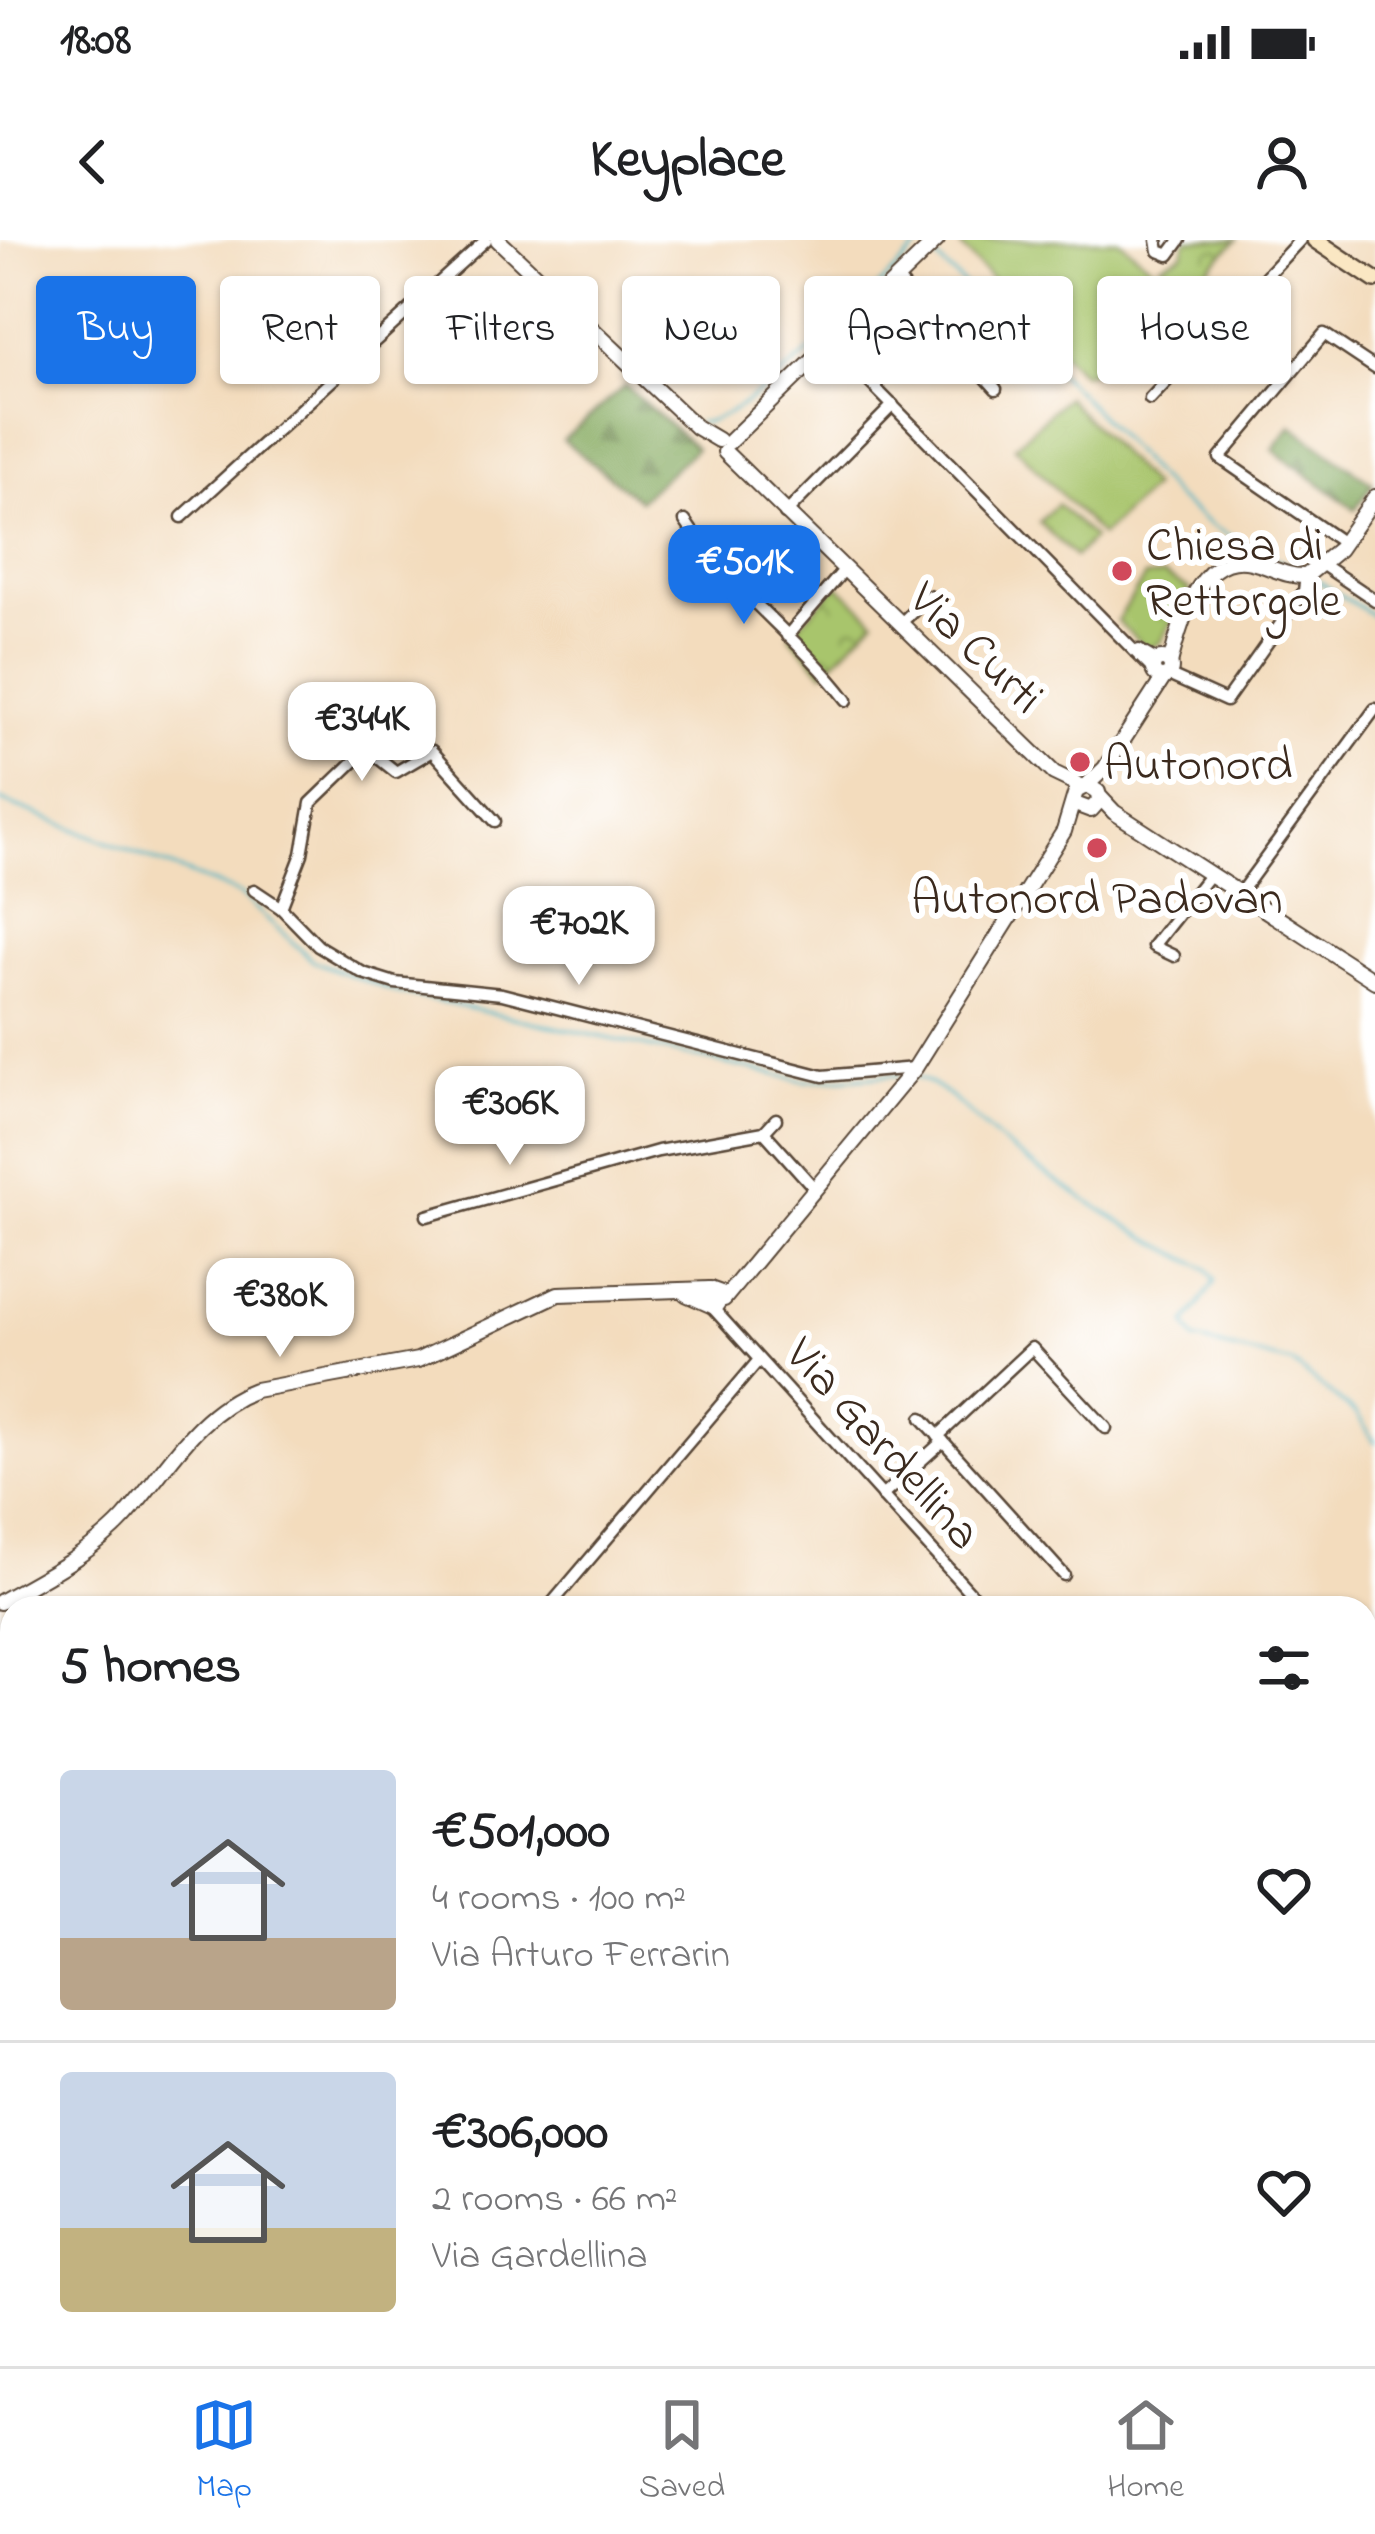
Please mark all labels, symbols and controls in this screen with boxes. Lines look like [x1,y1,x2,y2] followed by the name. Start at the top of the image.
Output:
[60,9,131,75] text: 18:08
[590,123,785,201] text: Keyplace
[60,129,126,195] icon: back
[1249,129,1315,195] icon: person
[36,276,196,384] chip: Buy
[220,276,380,384] chip: Rent
[404,276,598,384] chip: Filters
[622,276,780,384] chip: New
[804,276,1073,384] chip: Apartment
[1097,276,1291,384] chip: House
[1146,513,1341,639] place label: Chiesa di Rettorgole
[660,525,828,627] pin: €501K
[695,535,793,592] text: €501K
[1109,558,1135,584] marker: Chiesa di Rettorgole
[890,566,1058,732] street label: Via Curti
[278,682,446,784] pin: €344K
[315,692,409,749] text: €344K
[1104,732,1292,802] place label: Autonord
[1067,749,1093,775] marker: Autonord
[1084,835,1110,861] marker: Autonord Padovan
[911,866,1283,936] place label: Autonord Padovan
[495,886,663,988] pin: €702K
[530,896,628,953] text: €702K
[426,1066,594,1168] pin: €306K
[462,1076,558,1133] text: €306K
[196,1258,364,1360] pin: €380K
[233,1268,327,1325] text: €380K
[766,1323,996,1567] street label: Via Gardellina
[60,1631,241,1706] text: 5 homes
[1251,1635,1317,1701] icon: filters
[432,1796,610,1871] text: €501,000
[156,1818,300,1962] icon: home
[1251,1857,1317,1923] icon: heart
[432,1871,686,1928] text: 4 rooms · 100 m²
[432,1928,730,1985] text: Via Arturo Ferrarin
[432,2097,608,2172] text: €306,000
[156,2120,300,2264] icon: home
[1251,2159,1317,2225] icon: heart
[432,2172,678,2229] text: 2 rooms · 66 m²
[432,2229,648,2286] text: Via Gardellina
[191,2392,257,2512] tab: Map
[639,2392,725,2512] tab: Saved
[1107,2392,1184,2512] tab: Home

